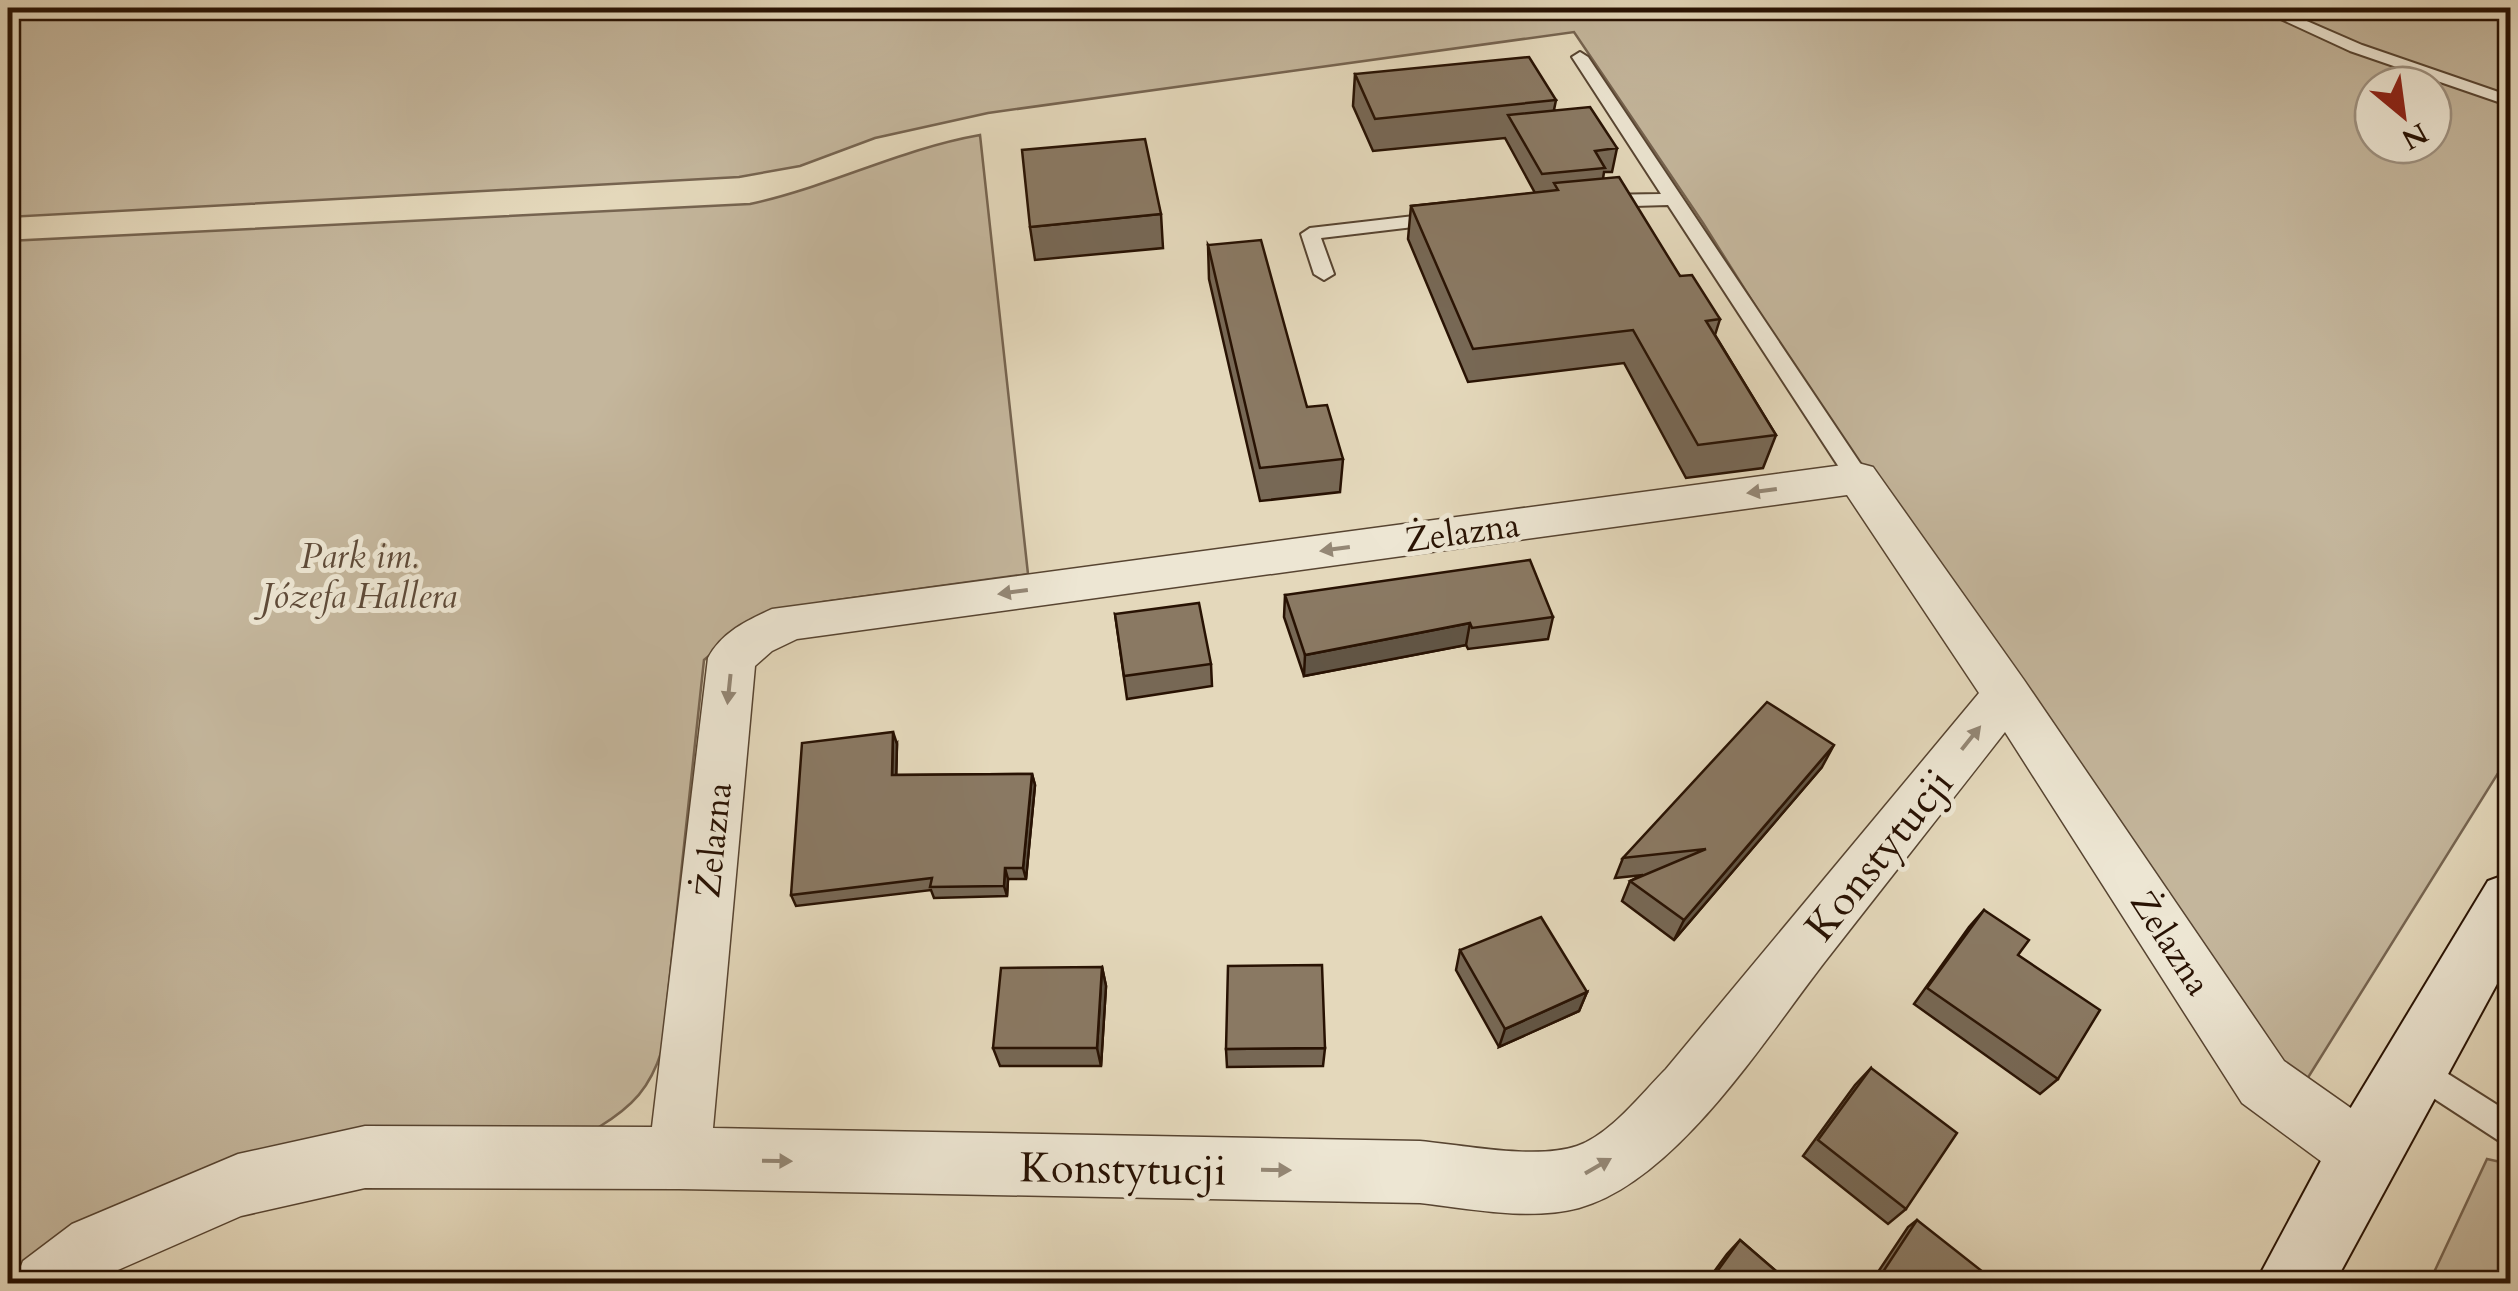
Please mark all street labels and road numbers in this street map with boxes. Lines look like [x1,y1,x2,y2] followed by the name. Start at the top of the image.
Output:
[1402,501,1523,565] street label: Żelazna
[1792,757,1966,953] street label: Konstytucji
[684,780,744,900] street label: Żelazna
[2119,882,2222,1005] street label: Żelazna
[1019,1139,1227,1200] street label: Konstytucji

